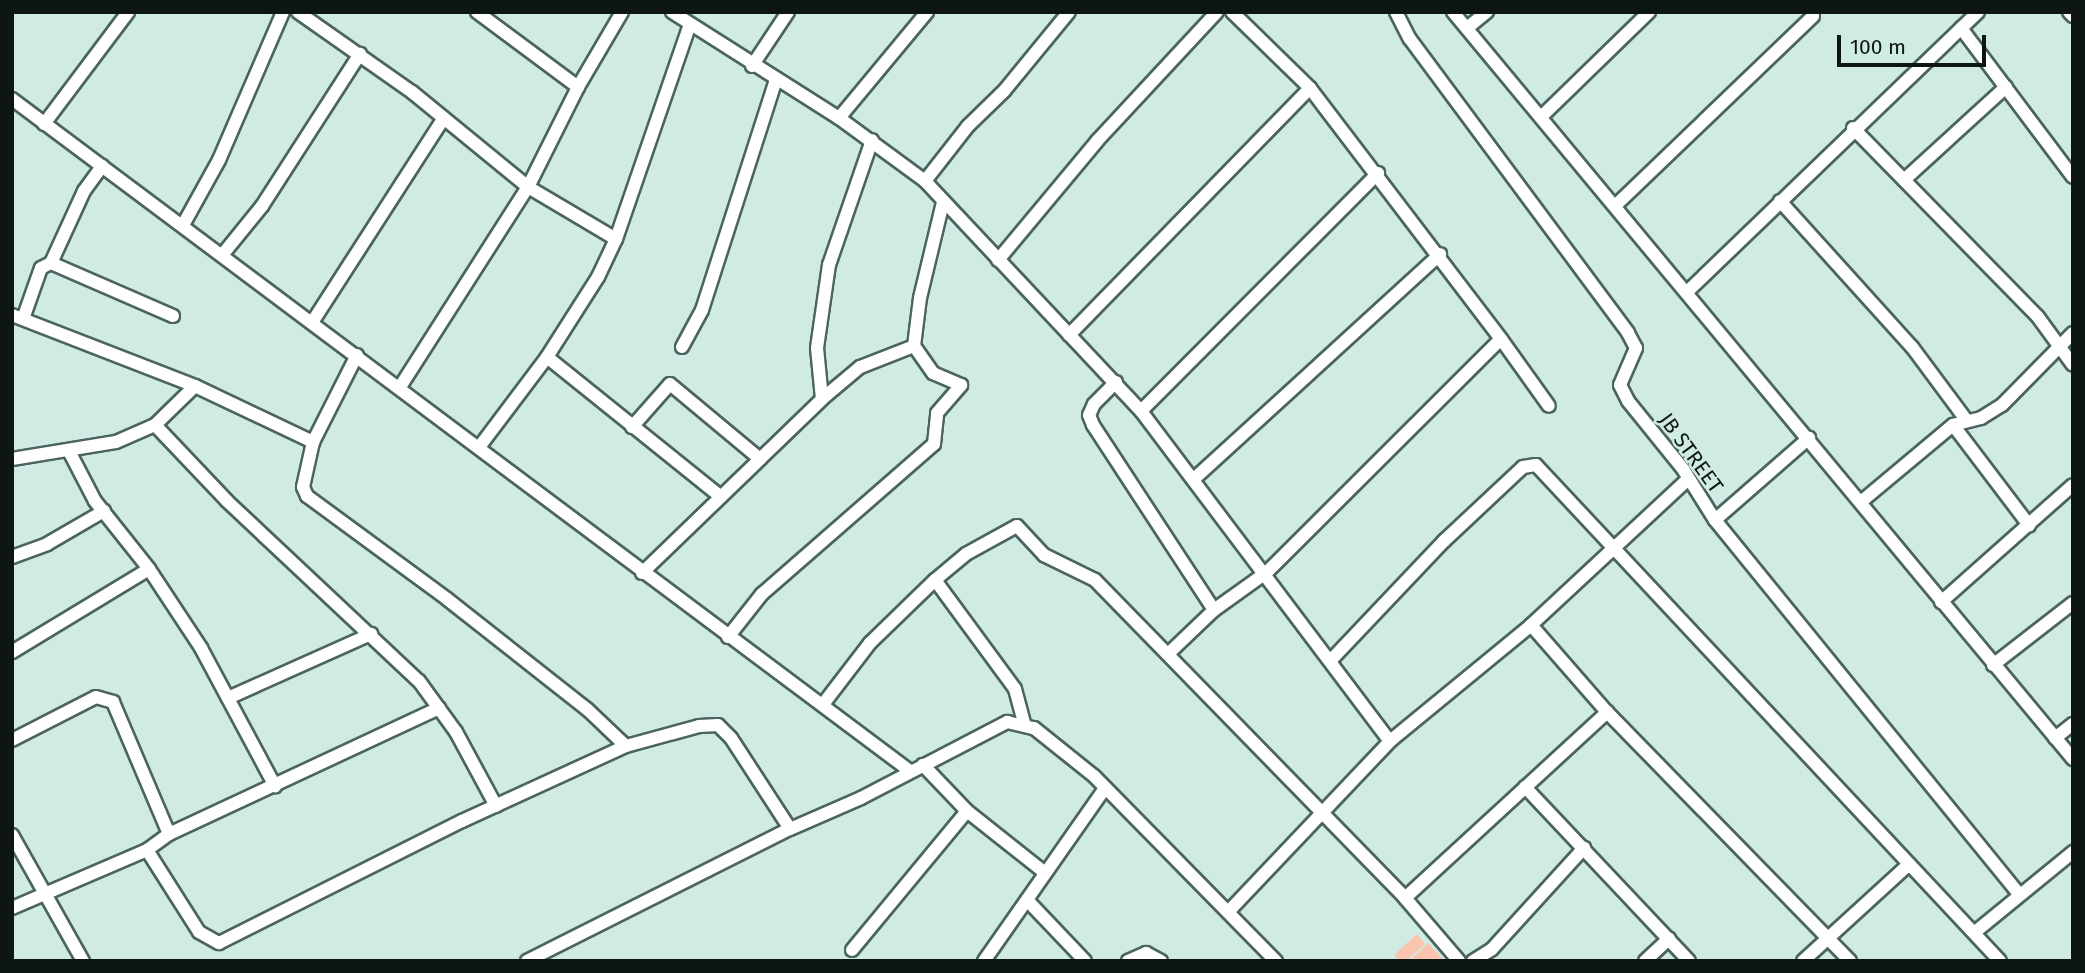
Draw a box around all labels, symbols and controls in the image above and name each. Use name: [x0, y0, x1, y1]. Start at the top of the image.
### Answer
scale bar: [1840, 21, 1989, 65]
text: 100 m: [1850, 34, 1906, 60]
street label: JB STREET: [1654, 408, 1728, 498]

